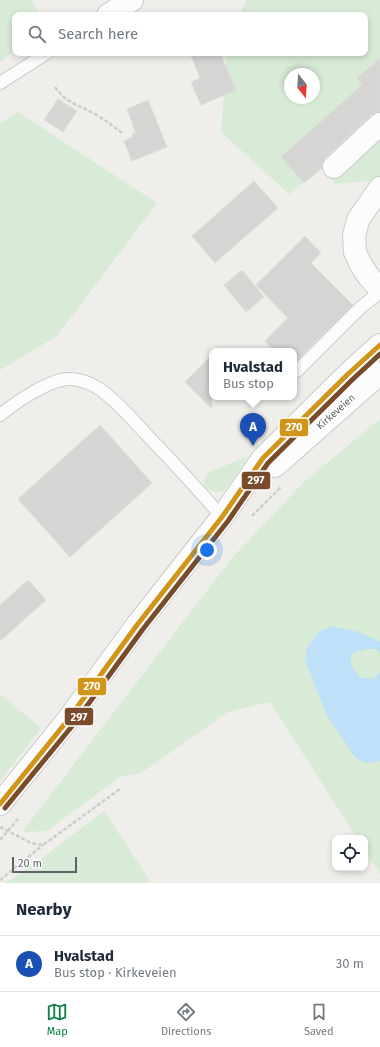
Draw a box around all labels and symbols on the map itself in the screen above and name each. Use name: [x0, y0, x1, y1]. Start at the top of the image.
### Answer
north arrow: [284, 68, 320, 104]
street label: Kirkeveien: [314, 392, 358, 432]
pin: A: [240, 413, 266, 446]
line badge: 270: [279, 418, 309, 437]
text: 270: [285, 421, 303, 434]
line badge: 297: [241, 471, 271, 490]
text: 297: [248, 474, 264, 487]
your location: [197, 540, 217, 560]
line badge: 270: [77, 677, 107, 696]
text: 270: [83, 680, 101, 693]
line badge: 297: [64, 707, 94, 726]
text: 297: [71, 711, 87, 724]
scale bar: [12, 855, 77, 874]

